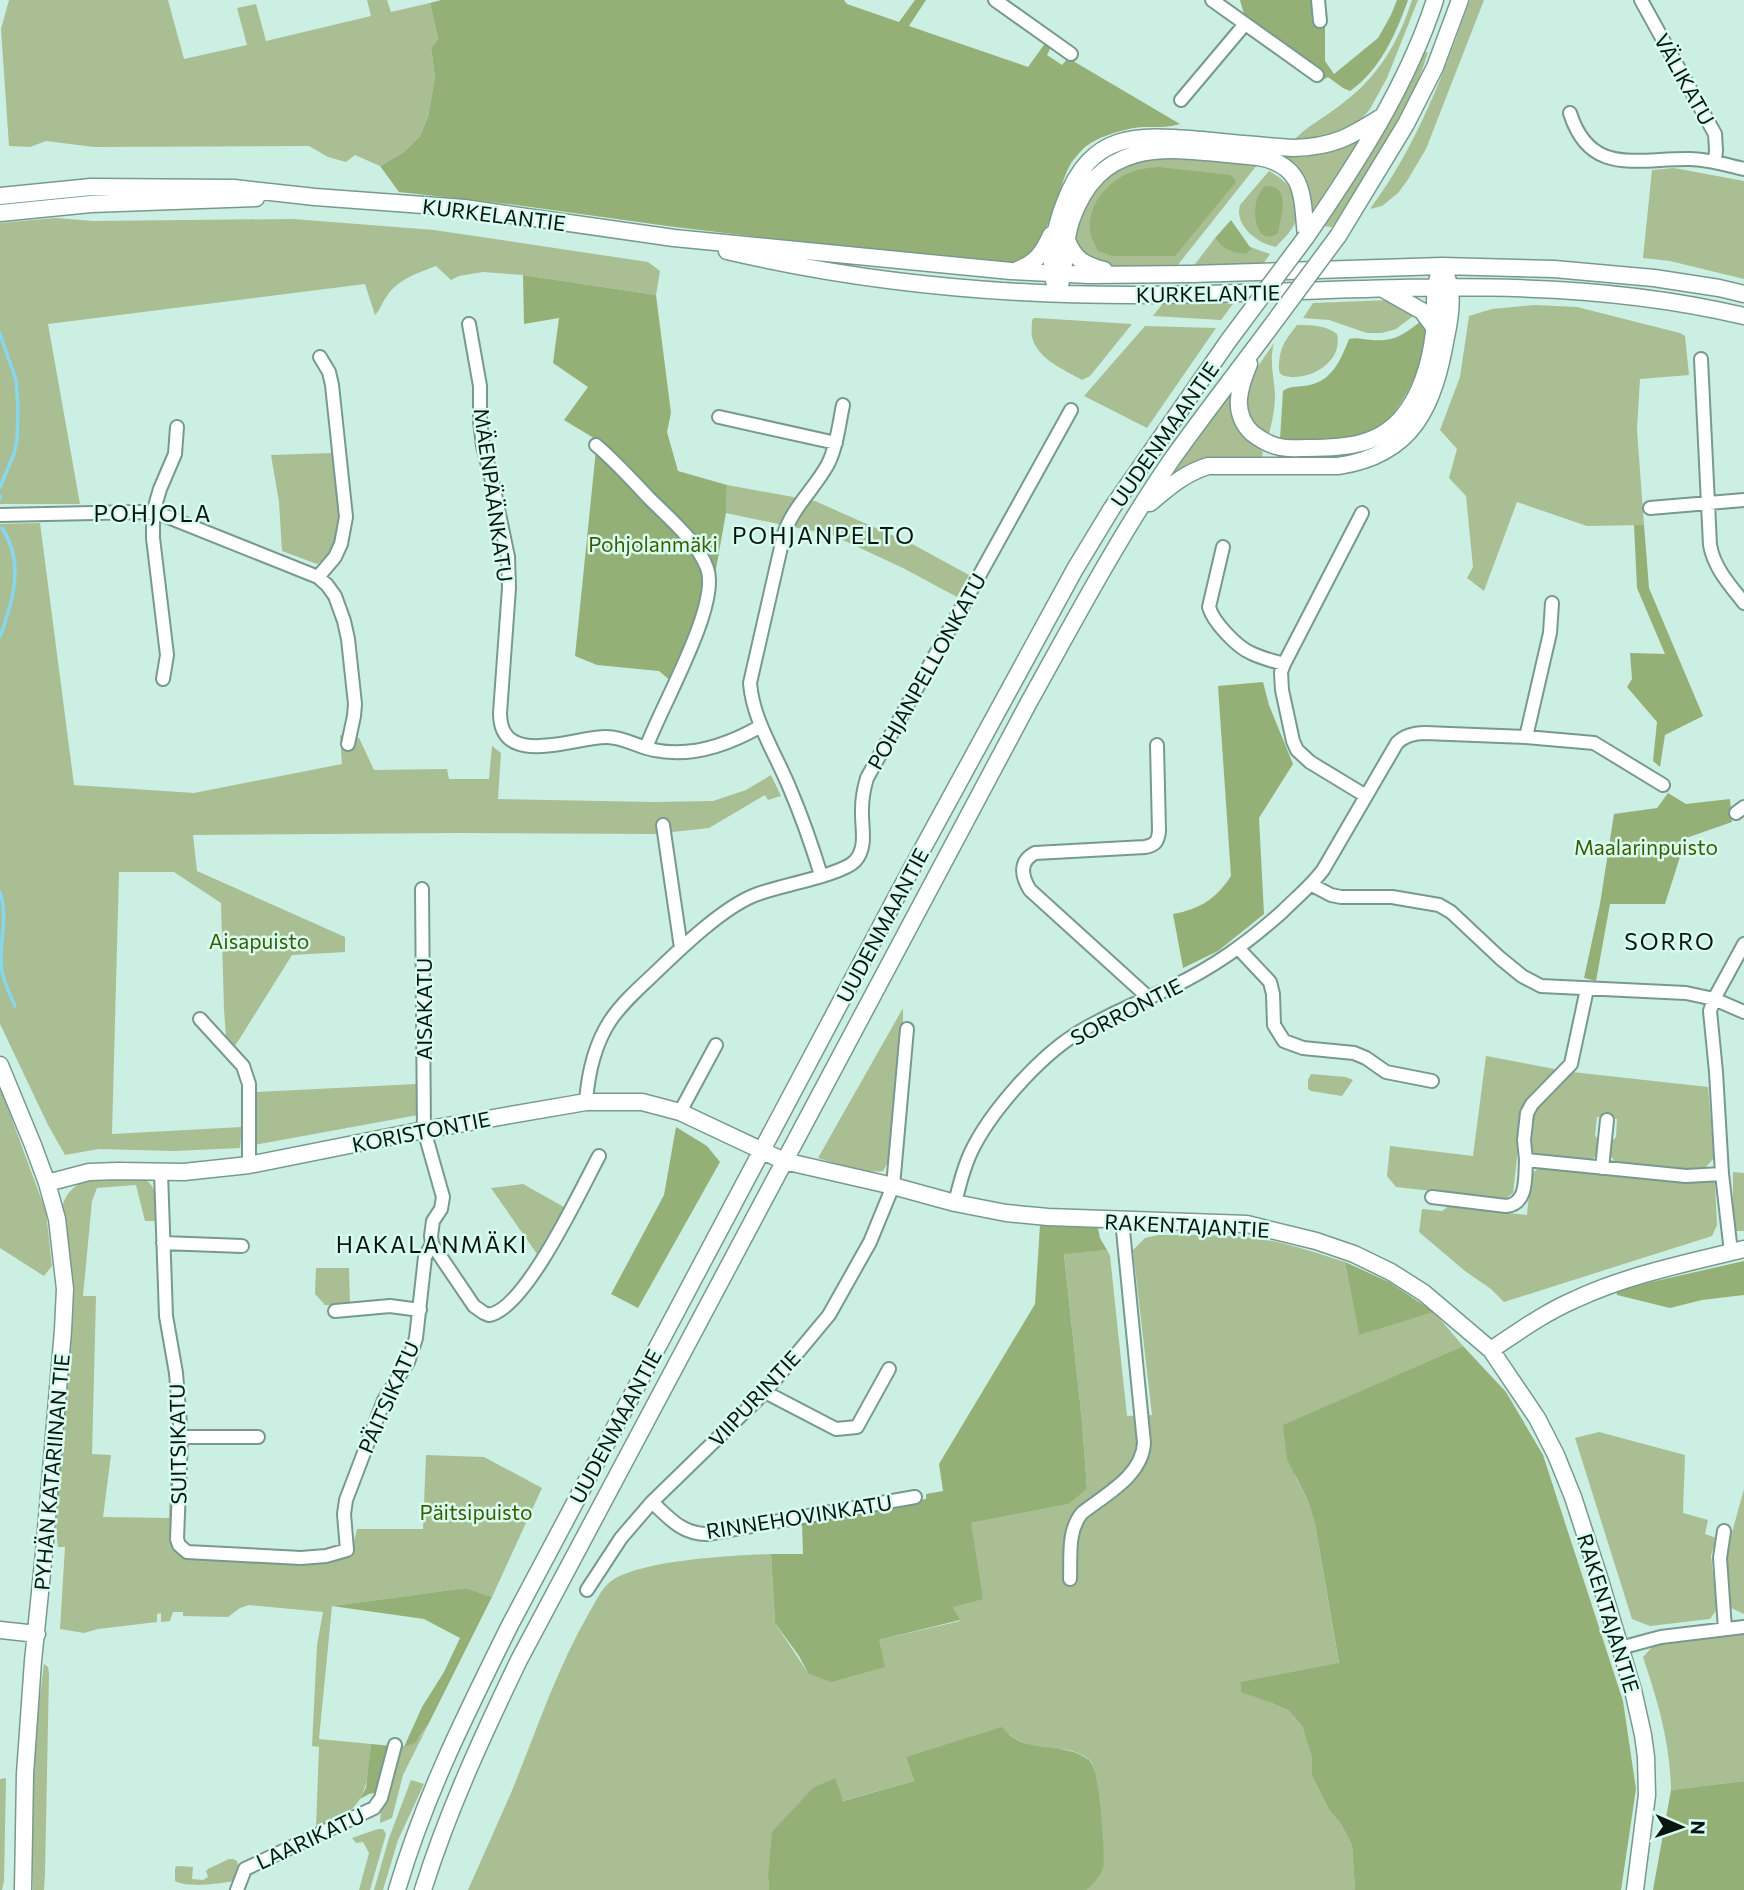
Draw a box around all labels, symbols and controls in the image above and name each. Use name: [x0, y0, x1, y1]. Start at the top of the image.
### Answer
street label: VÄLIKATU: [1650, 29, 1720, 129]
street label: KURKELANTIE: [421, 193, 567, 235]
street label: KURKELANTIE: [1136, 279, 1280, 307]
street label: UUDENMAANTIE: [1105, 357, 1223, 511]
street label: MÄENPÄÄNKATU: [469, 406, 519, 584]
district label: POHJOLA: [94, 499, 212, 527]
district label: POHJANPELTO: [732, 521, 916, 549]
park label: Pohjolanmäki: [588, 531, 718, 556]
street label: POHJANPELLONKATU: [862, 569, 990, 773]
park label: Maalarinpuisto: [1574, 834, 1718, 859]
street label: UUDENMAANTIE: [831, 844, 933, 1006]
district label: SORRO: [1624, 927, 1716, 955]
park label: Aisapuisto: [209, 928, 309, 953]
street label: AISAKATU: [411, 958, 436, 1060]
street label: SORRONTIE: [1066, 972, 1186, 1050]
street label: KORISTONTIE: [350, 1105, 492, 1157]
street label: RAKENTAJANTIE: [1104, 1208, 1270, 1242]
district label: HAKALANMÄKI: [336, 1230, 528, 1258]
street label: PÄITSIKATU: [352, 1337, 424, 1457]
street label: UUDENMAANTIE: [564, 1345, 666, 1507]
street label: VIIPURINTIE: [703, 1345, 805, 1451]
street label: PYHÄN KATARIINAN TIE: [28, 1353, 74, 1591]
street label: SUITSIKATU: [163, 1383, 191, 1505]
street label: RINNEHOVINKATU: [704, 1489, 894, 1543]
park label: Päitsipuisto: [419, 1499, 533, 1524]
street label: RAKENTAJANTIE: [1573, 1530, 1645, 1696]
north arrow: [1646, 1792, 1716, 1862]
street label: LAARIKATU: [252, 1802, 368, 1874]
text: N: [1687, 1820, 1710, 1835]

